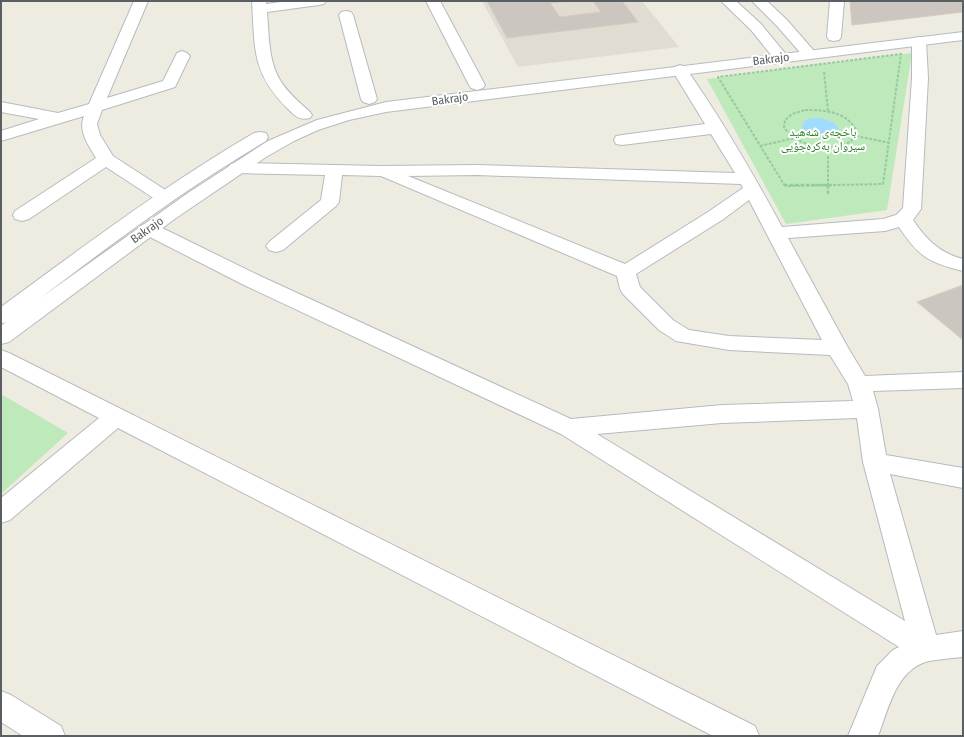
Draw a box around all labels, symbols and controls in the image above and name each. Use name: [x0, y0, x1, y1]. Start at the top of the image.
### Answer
street label: Bakrajo: [752, 50, 790, 68]
street label: Bakrajo: [431, 89, 469, 109]
park label: باخچەی شەهید سیروان بەکرەجۆیی: [781, 125, 865, 153]
street label: Bakrajo: [128, 214, 166, 246]

